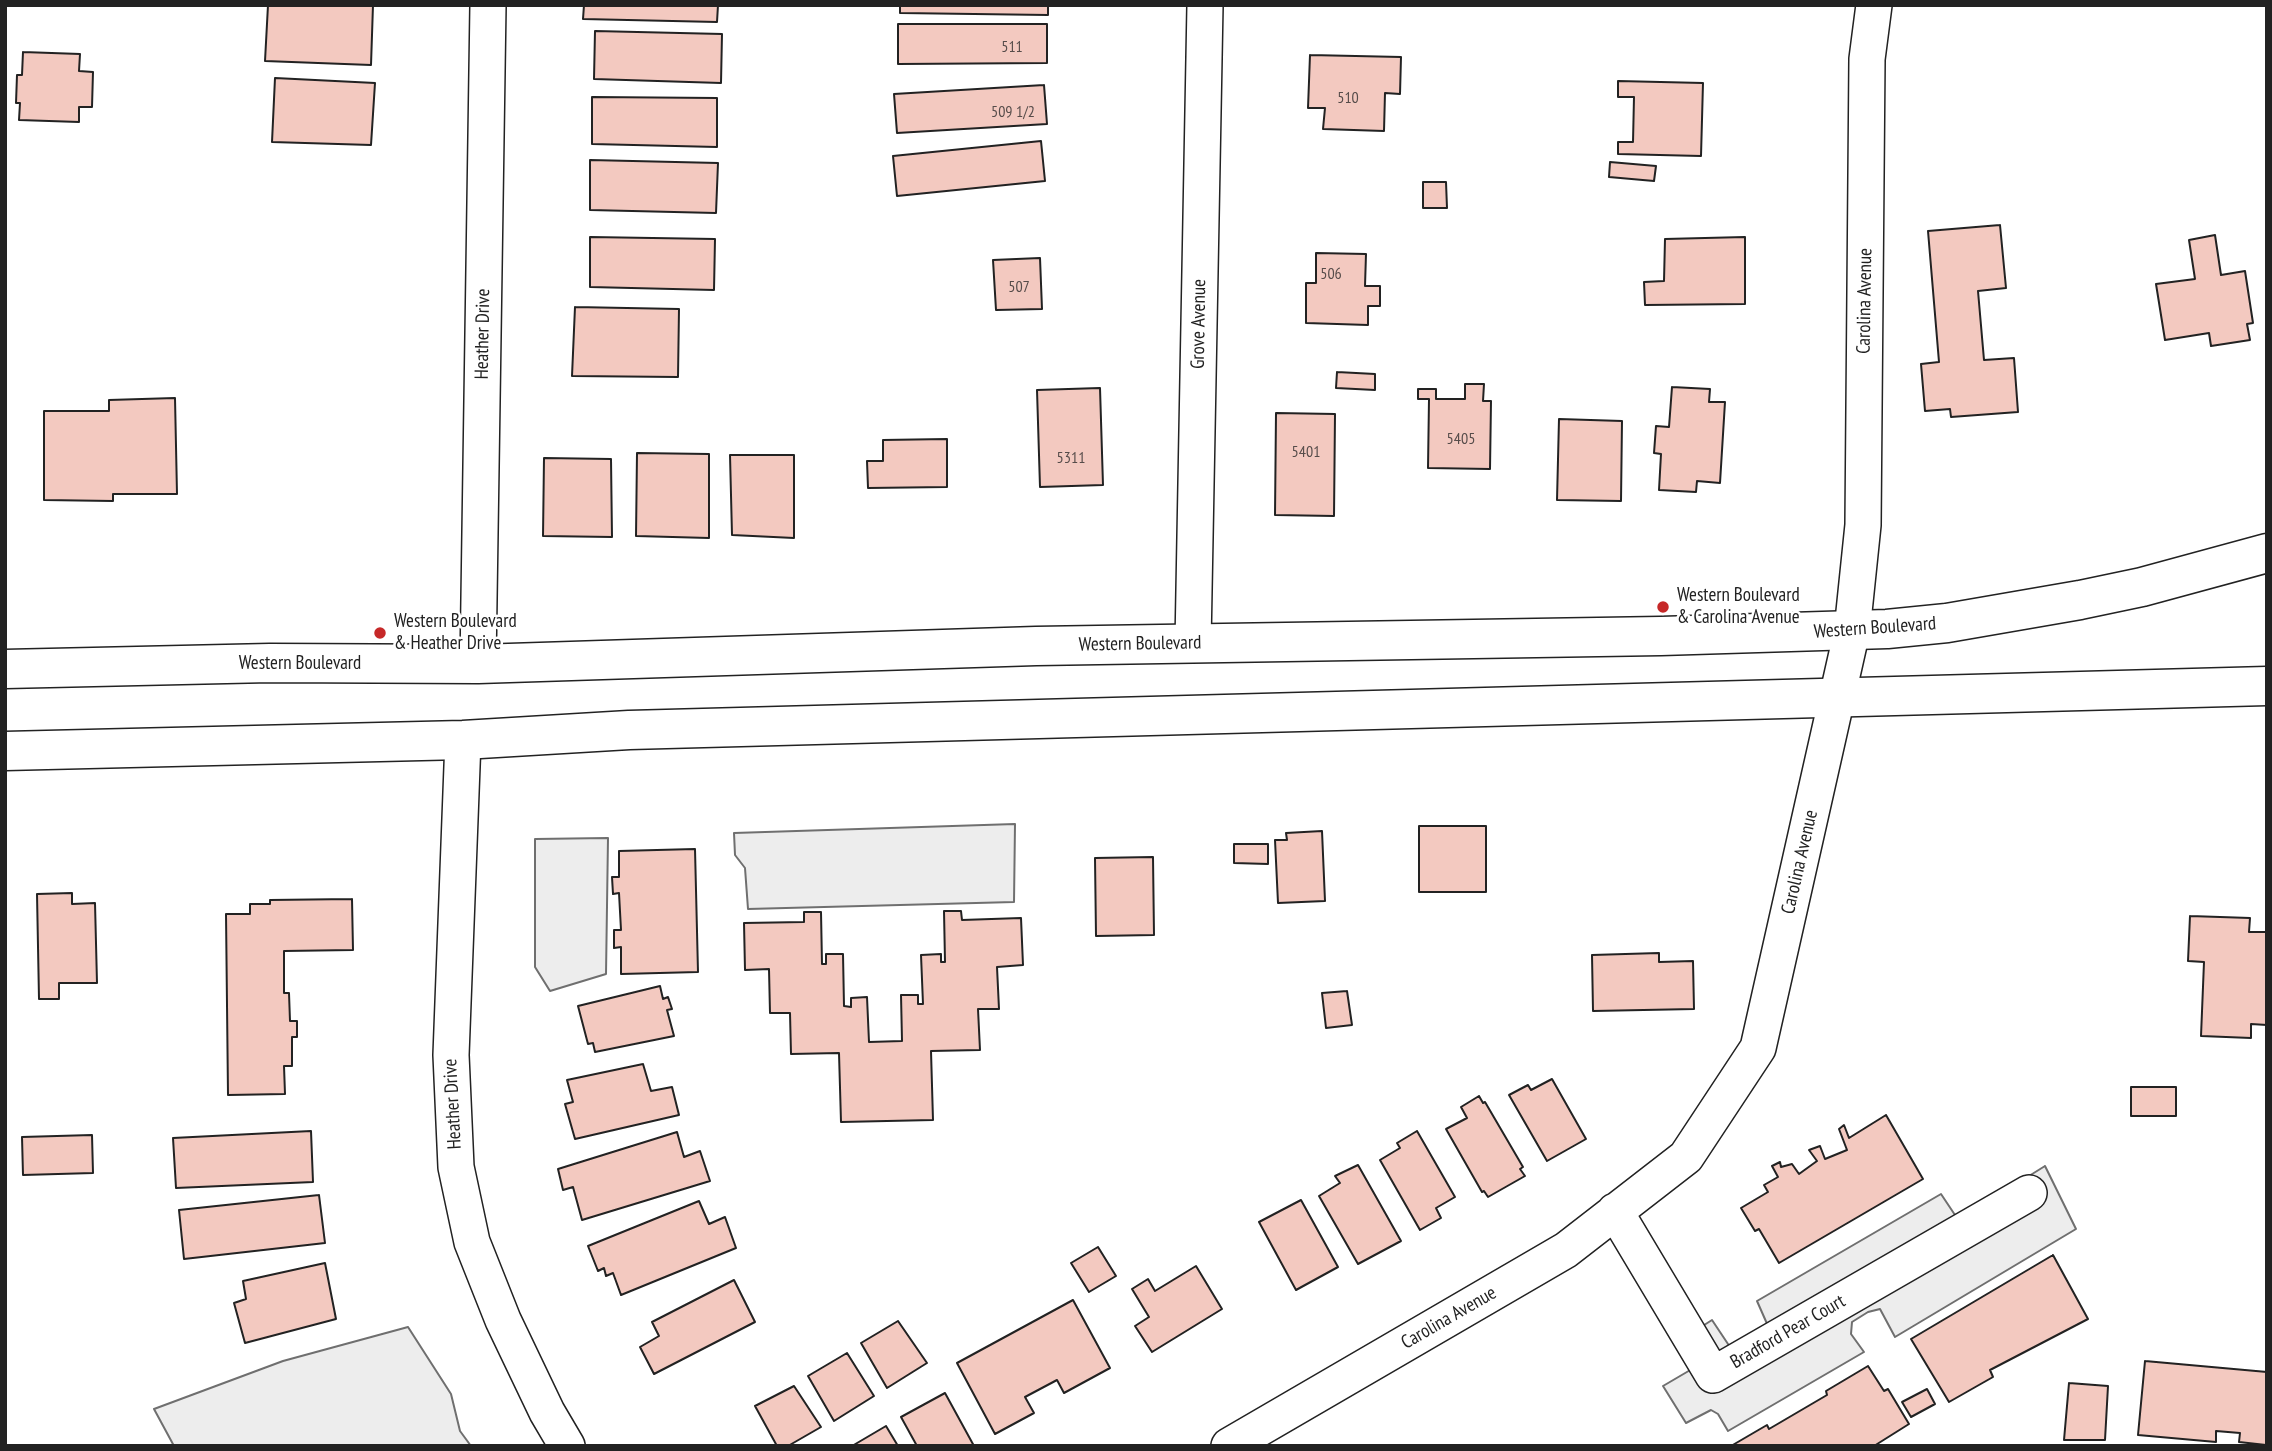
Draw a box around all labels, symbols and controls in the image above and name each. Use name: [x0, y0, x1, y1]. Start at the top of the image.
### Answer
house number: 511: [1001, 37, 1023, 57]
house number: 510: [1337, 88, 1359, 108]
house number: 509 1/2: [991, 102, 1035, 122]
street label: Carolina Avenue: [1853, 248, 1877, 354]
house number: 506: [1320, 264, 1342, 284]
house number: 507: [1008, 277, 1030, 297]
street label: Grove Avenue: [1187, 279, 1211, 369]
street label: Heather Drive: [471, 288, 495, 380]
house number: 5405: [1447, 429, 1475, 449]
house number: 5401: [1292, 442, 1320, 462]
house number: 5311: [1057, 448, 1085, 468]
place label: Western Boulevard & Carolina Avenue: [1677, 585, 1800, 629]
marker: Western Boulevard & Carolina Avenue: [1655, 599, 1671, 615]
place label: Western Boulevard & Heather Drive: [394, 611, 517, 655]
street label: Western Boulevard: [1813, 612, 1937, 644]
marker: Western Boulevard & Heather Drive: [372, 625, 388, 641]
street label: Western Boulevard: [1079, 632, 1201, 656]
street label: Western Boulevard: [239, 653, 361, 675]
street label: Carolina Avenue: [1777, 808, 1823, 916]
street label: Heather Drive: [439, 1058, 467, 1150]
street label: Carolina Avenue: [1397, 1282, 1501, 1354]
street label: Bradford Pear Court: [1727, 1290, 1849, 1374]

